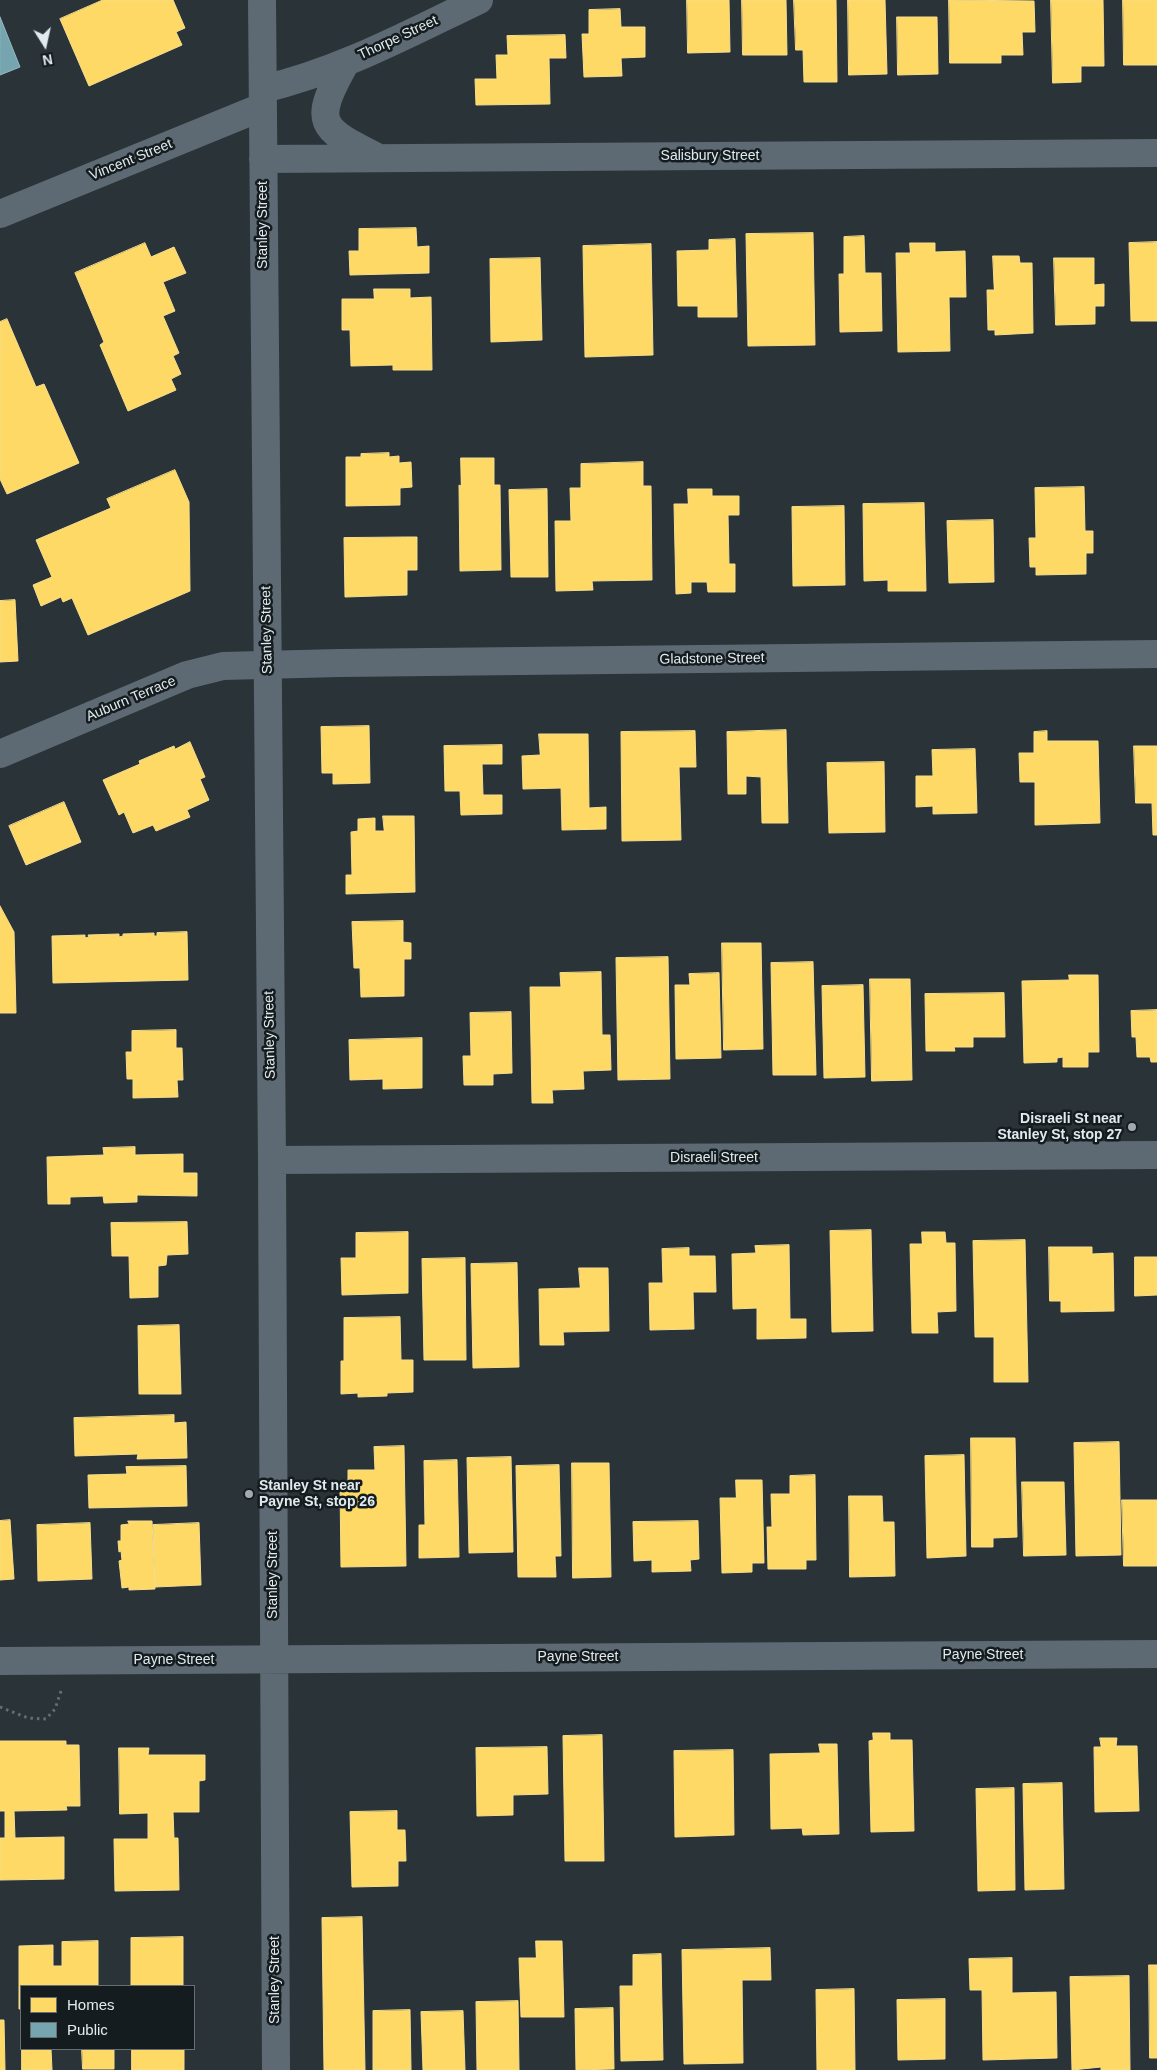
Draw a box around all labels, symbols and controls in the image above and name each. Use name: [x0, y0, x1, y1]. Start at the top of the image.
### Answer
street label: Thorpe Street: [356, 12, 440, 64]
north arrow: [20, 20, 70, 70]
text: N: [41, 51, 54, 69]
street label: Vincent Street: [87, 136, 175, 184]
street label: Salisbury Street: [661, 148, 759, 164]
street label: Stanley Street: [255, 181, 271, 269]
street label: Stanley Street: [258, 586, 276, 674]
street label: Gladstone Street: [659, 650, 765, 668]
street label: Auburn Terrace: [84, 673, 178, 725]
street label: Stanley Street: [261, 991, 279, 1079]
place label: Disraeli St near Stanley St, stop 27: [998, 1111, 1122, 1144]
marker: Disraeli St near Stanley St, stop 27: [1126, 1121, 1138, 1133]
street label: Disraeli Street: [670, 1150, 758, 1166]
place label: Stanley St near Payne St, stop 26: [259, 1478, 375, 1510]
marker: Stanley St near Payne St, stop 26: [243, 1488, 255, 1500]
street label: Stanley Street: [265, 1531, 281, 1619]
street label: Payne Street: [943, 1647, 1023, 1663]
street label: Payne Street: [538, 1649, 618, 1665]
street label: Payne Street: [134, 1652, 214, 1668]
street label: Stanley Street: [267, 1936, 283, 2024]
legend: [20, 1985, 195, 2050]
text: Homes: [67, 1996, 115, 2013]
text: Public: [67, 2021, 108, 2038]

